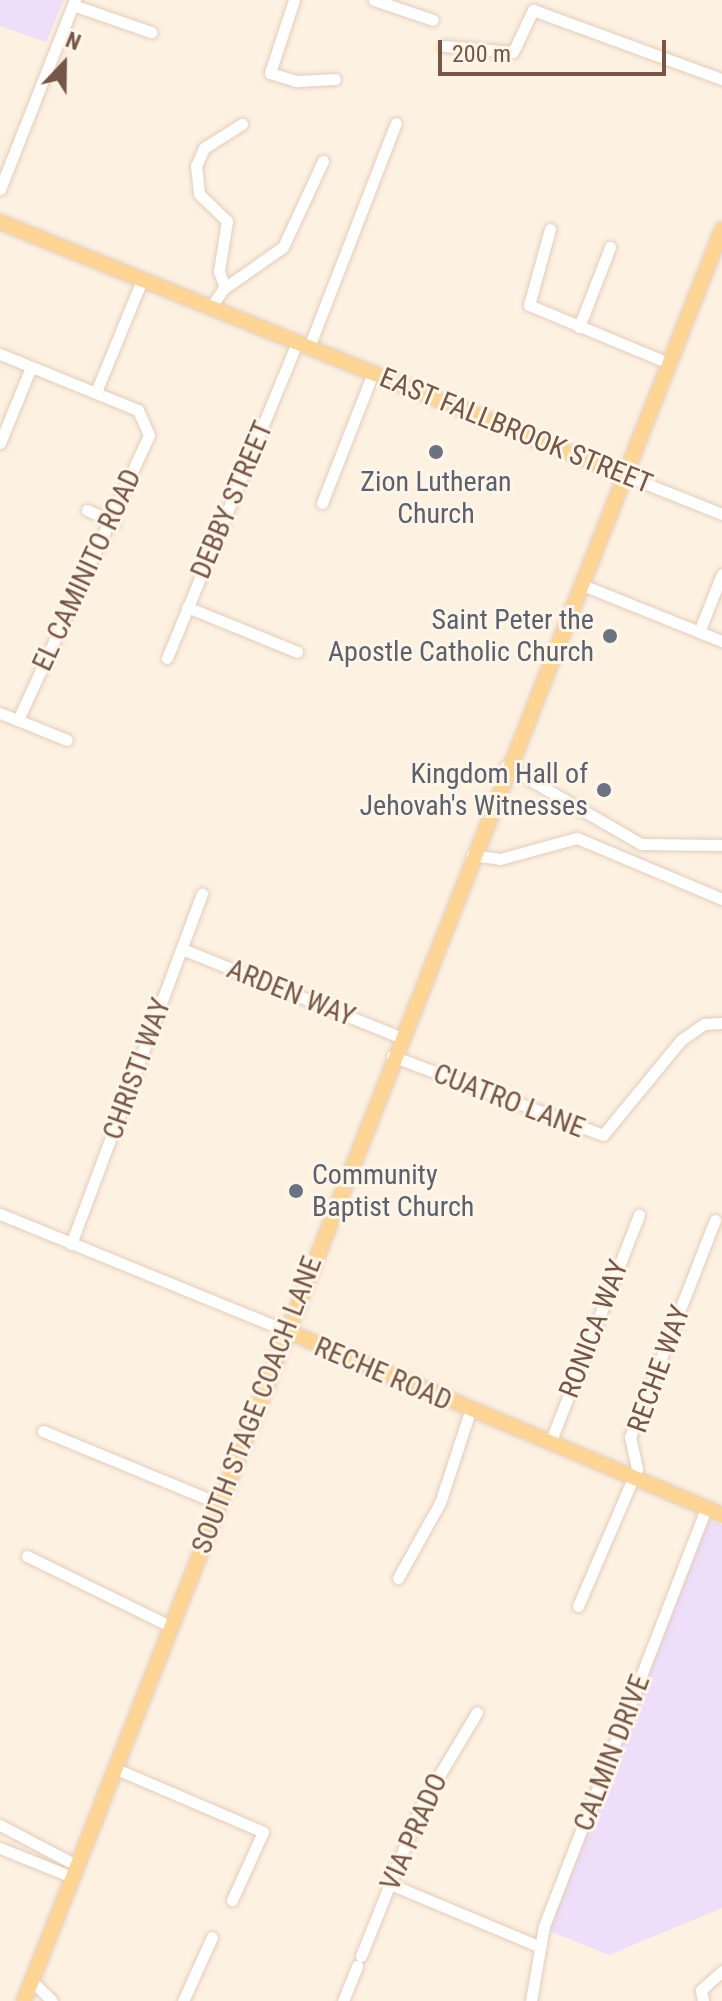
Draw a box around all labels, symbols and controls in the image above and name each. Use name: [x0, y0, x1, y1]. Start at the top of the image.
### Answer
north arrow: [24, 24, 104, 104]
scale bar: [442, 24, 670, 74]
text: N: [62, 27, 84, 55]
text: 200 m: [452, 40, 511, 68]
street label: EAST FALLBROOK STREET: [375, 361, 657, 501]
street label: DEBBY STREET: [184, 416, 280, 584]
marker: Zion Lutheran Church: [427, 443, 445, 461]
street label: EL CAMINITO ROAD: [26, 464, 148, 676]
place label: Zion Lutheran Church: [360, 465, 512, 531]
place label: Saint Peter the Apostle Catholic Church: [328, 603, 594, 669]
marker: Saint Peter the Apostle Catholic Church: [601, 627, 619, 645]
place label: Kingdom Hall of Jehovah's Witnesses: [360, 757, 588, 823]
marker: Kingdom Hall of Jehovah's Witnesses: [595, 781, 613, 799]
street label: ARDEN WAY: [222, 952, 360, 1034]
street label: CHRISTI WAY: [96, 994, 178, 1144]
street label: CUATRO LANE: [429, 1057, 589, 1145]
place label: Community Baptist Church: [312, 1158, 474, 1224]
marker: Community Baptist Church: [287, 1182, 305, 1200]
street label: SOUTH STAGE COACH LANE: [185, 1252, 329, 1558]
street label: RONICA WAY: [552, 1255, 636, 1403]
street label: RECHE WAY: [621, 1301, 697, 1437]
street label: RECHE ROAD: [309, 1330, 457, 1418]
street label: CALMIN DRIVE: [567, 1670, 657, 1836]
street label: VIA PRADO: [373, 1768, 455, 1896]

